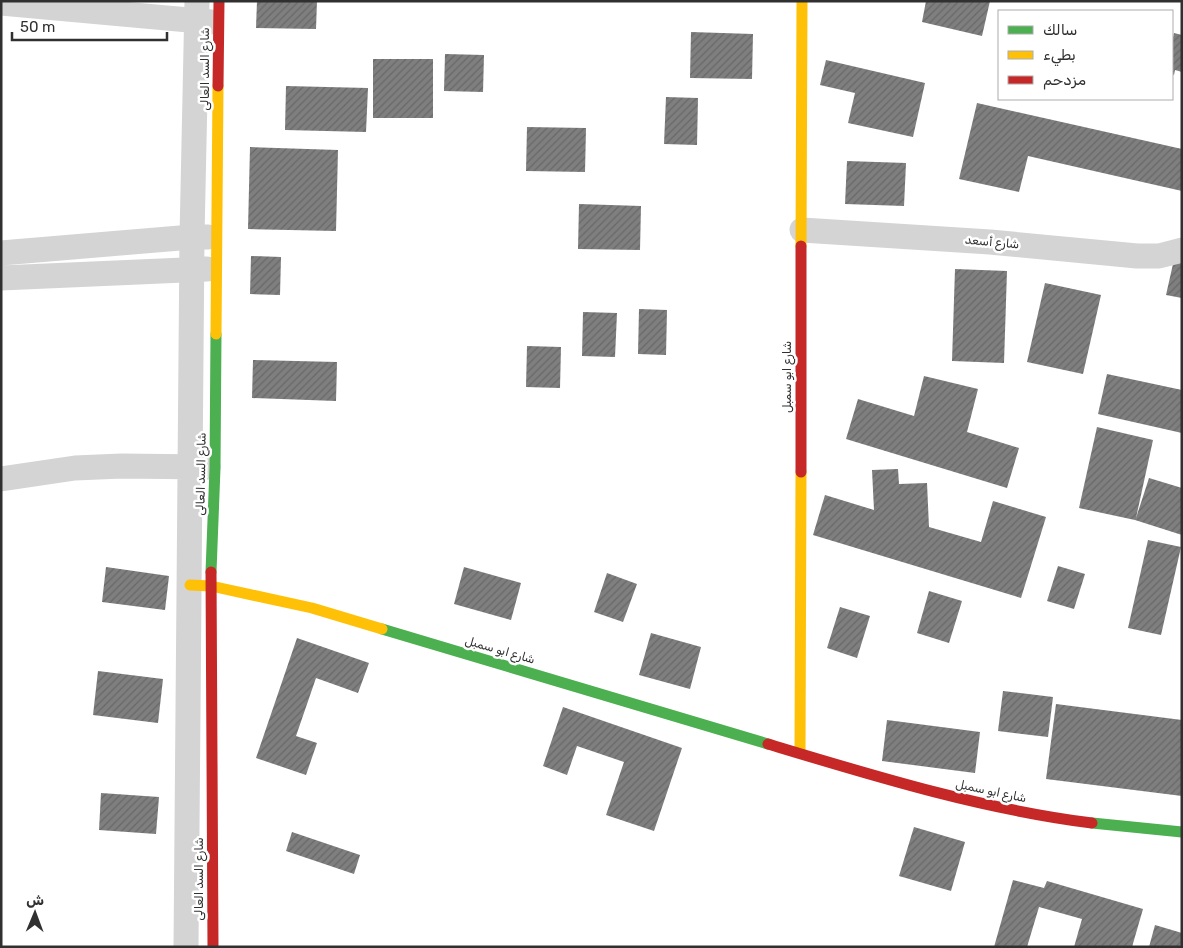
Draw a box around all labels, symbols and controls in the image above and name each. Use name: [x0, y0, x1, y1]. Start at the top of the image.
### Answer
scale bar: [12, 10, 168, 42]
legend: [998, 10, 1173, 100]
text: 50 m: [20, 18, 55, 36]
text: سالك: [1043, 21, 1078, 39]
street label: شارع السد العالى: [198, 27, 214, 111]
text: بطيء: [1043, 46, 1076, 67]
text: مزدحم: [1043, 71, 1086, 90]
street label: شارع أسعد: [964, 233, 1020, 253]
street label: شارع ابو سمبل: [780, 341, 796, 413]
street label: شارع السد العالى: [193, 432, 211, 516]
street label: شارع ابو سمبل: [463, 633, 537, 669]
street label: شارع ابو سمبل: [954, 777, 1028, 807]
street label: شارع السد العالى: [192, 837, 208, 921]
north arrow: [10, 888, 60, 938]
text: ش: [26, 892, 44, 909]

